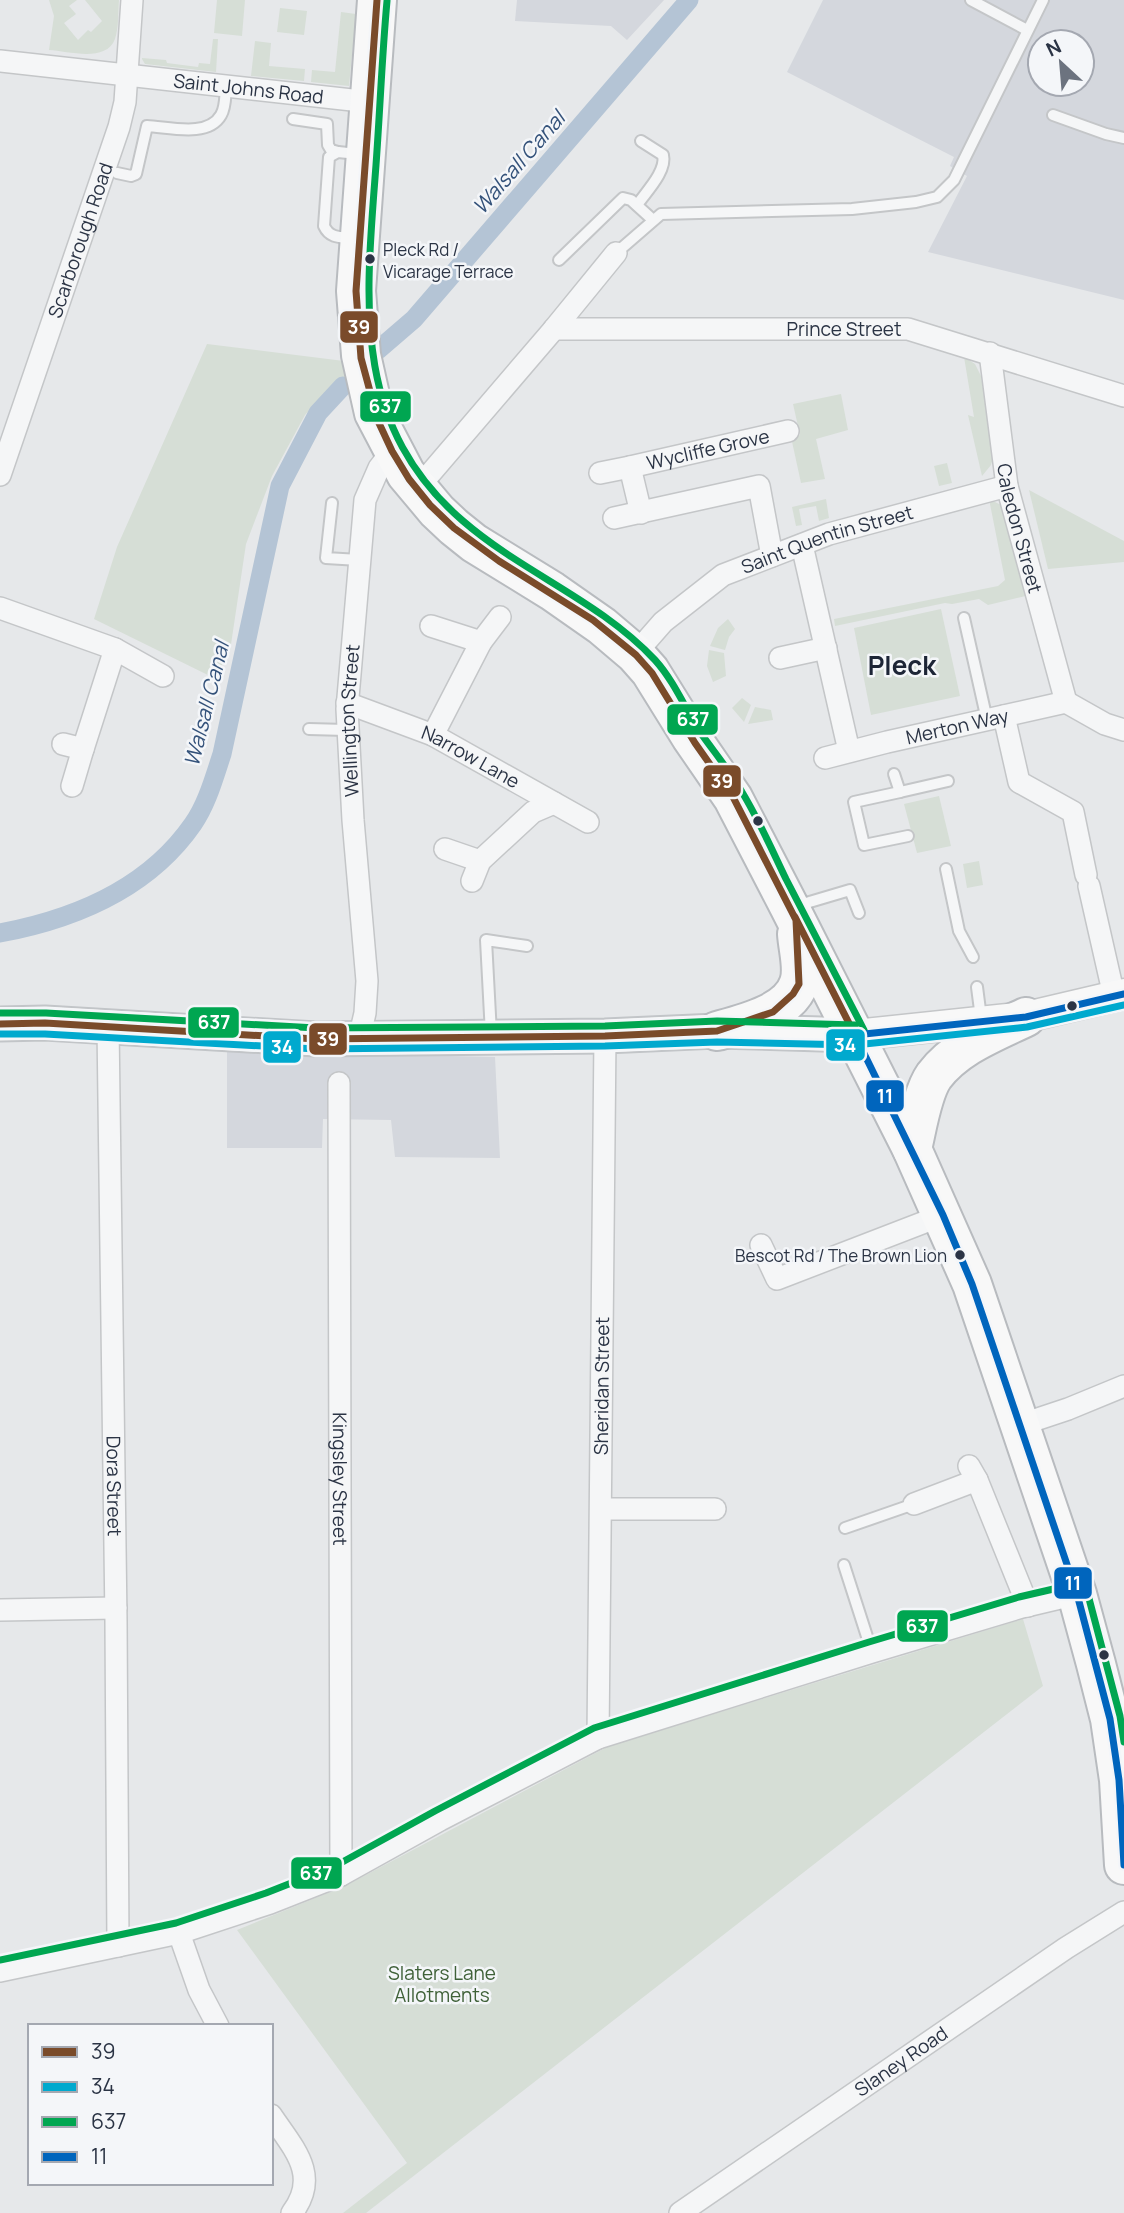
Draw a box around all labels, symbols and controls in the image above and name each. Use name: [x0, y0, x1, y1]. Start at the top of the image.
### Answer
north arrow: [1026, 28, 1096, 98]
text: N: [1042, 33, 1065, 62]
street label: Saint Johns Road: [172, 67, 325, 110]
water label: Walsall Canal: [466, 103, 573, 220]
street label: Scarborough Road: [42, 159, 119, 322]
place label: Pleck Rd / Vicarage Terrace: [383, 238, 514, 283]
marker: Pleck Rd / Vicarage Terrace: [363, 252, 377, 266]
line badge: 39: [339, 310, 379, 344]
text: 39: [348, 314, 370, 340]
street label: Prince Street: [786, 316, 902, 342]
line badge: 637: [359, 390, 412, 423]
text: 637: [369, 393, 402, 419]
street label: Wycliffe Grove: [644, 423, 772, 476]
street label: Caledon Street: [991, 462, 1049, 596]
street label: Saint Quentin Street: [737, 499, 916, 580]
water label: Walsall Canal: [177, 635, 236, 769]
street label: Wellington Street: [334, 643, 366, 798]
district label: Pleck: [868, 647, 937, 683]
street label: Merton Way: [903, 702, 1011, 750]
line badge: 637: [666, 703, 719, 736]
text: 637: [677, 706, 710, 732]
street label: Narrow Lane: [418, 719, 525, 794]
line badge: 39: [702, 764, 742, 798]
text: 39: [711, 768, 733, 794]
unlabelled marker: [751, 814, 765, 828]
unlabelled marker: [1065, 999, 1079, 1013]
line badge: 637: [187, 1006, 240, 1039]
text: 637: [198, 1009, 231, 1035]
line badge: 39: [308, 1022, 348, 1056]
text: 39: [317, 1026, 339, 1052]
line badge: 34: [825, 1028, 866, 1062]
line badge: 34: [262, 1030, 302, 1064]
text: 34: [834, 1032, 856, 1058]
text: 34: [271, 1034, 293, 1060]
line badge: 11: [865, 1079, 905, 1113]
text: 11: [877, 1083, 893, 1109]
place label: Bescot Rd / The Brown Lion: [735, 1244, 947, 1267]
marker: Bescot Rd / The Brown Lion: [953, 1248, 967, 1262]
street label: Sheridan Street: [588, 1317, 615, 1455]
street label: Kingsley Street: [327, 1412, 353, 1546]
street label: Dora Street: [101, 1435, 128, 1536]
line badge: 11: [1053, 1566, 1093, 1600]
text: 11: [1065, 1570, 1081, 1596]
line badge: 637: [896, 1609, 949, 1643]
text: 637: [906, 1613, 939, 1639]
unlabelled marker: [1097, 1648, 1111, 1662]
line badge: 637: [290, 1856, 343, 1890]
text: 637: [300, 1860, 333, 1886]
park label: Slaters Lane Allotments: [388, 1960, 496, 2008]
street label: Slaney Road: [849, 2020, 953, 2103]
legend: [28, 2024, 273, 2185]
text: 39: [91, 2037, 116, 2065]
text: 34: [91, 2072, 115, 2100]
text: 637: [91, 2107, 126, 2135]
text: 11: [91, 2142, 107, 2170]

